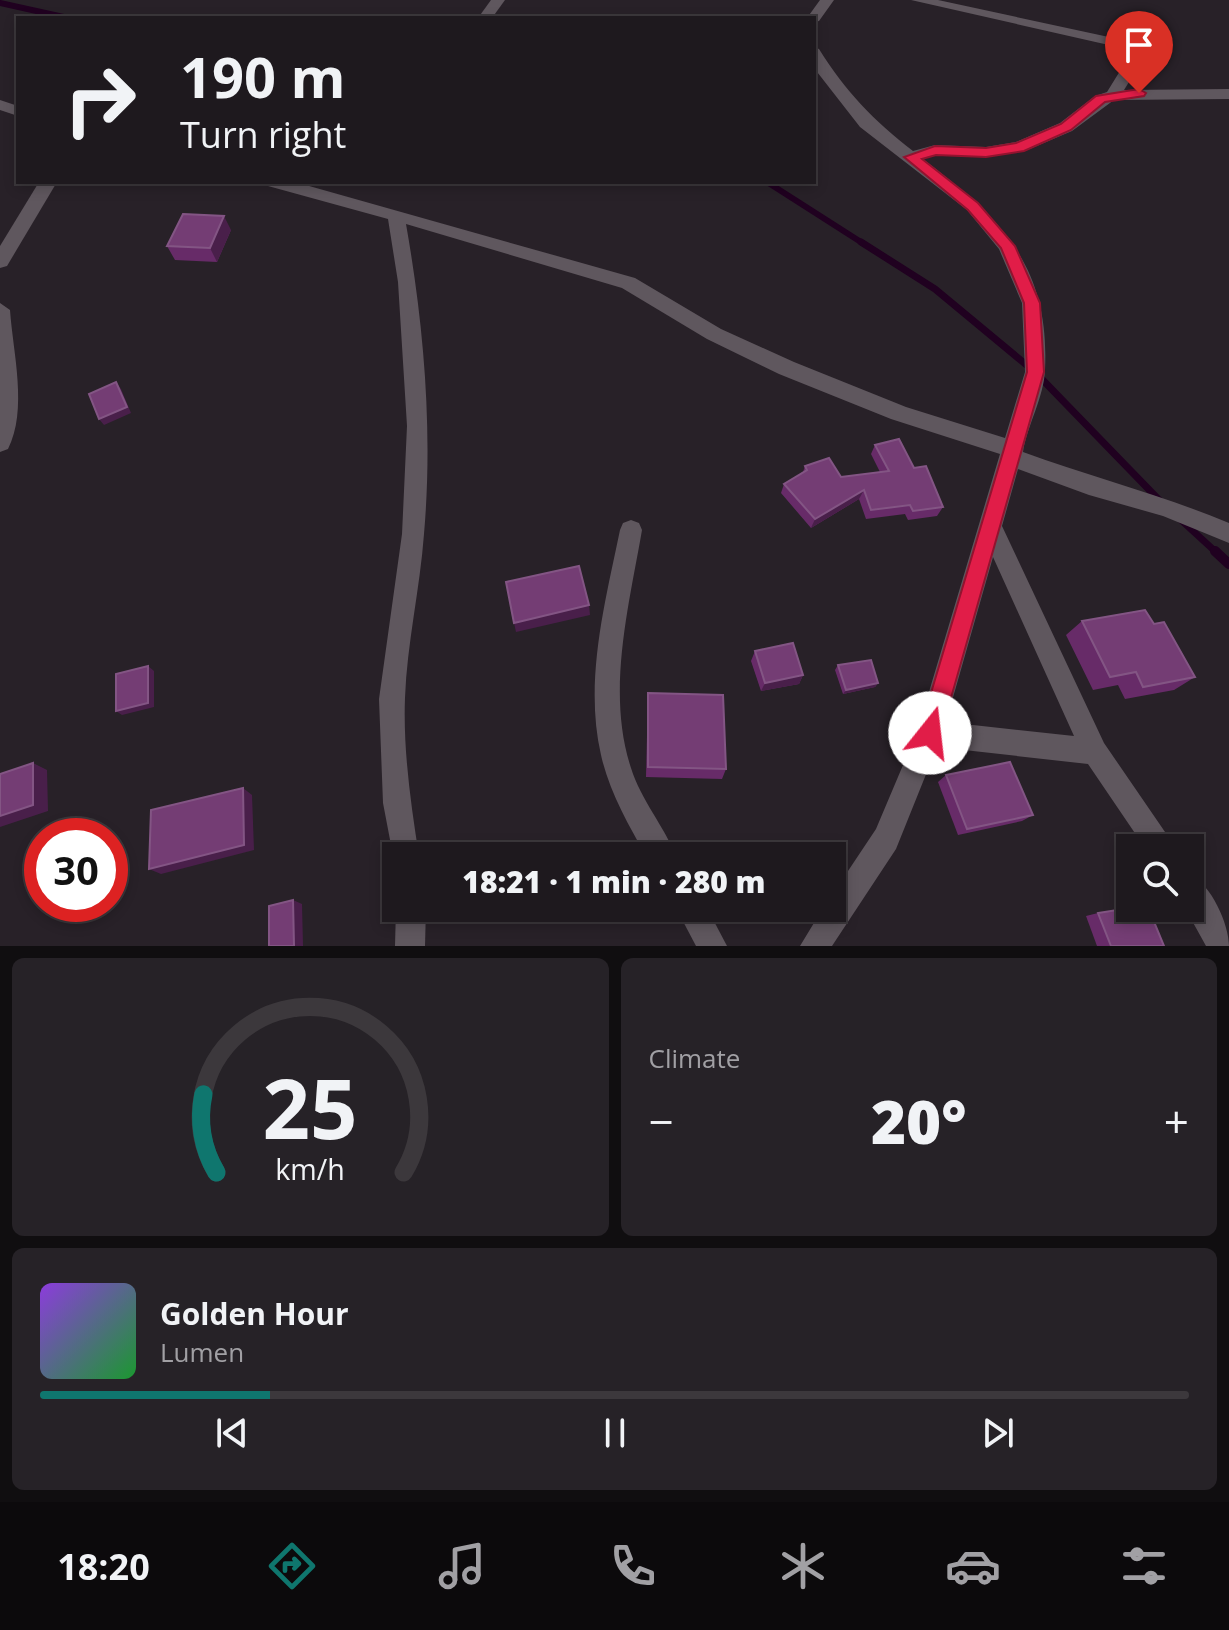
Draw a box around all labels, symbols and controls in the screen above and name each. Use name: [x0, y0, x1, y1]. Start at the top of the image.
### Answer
pin: [1105, 11, 1173, 93]
icon: arrive: [1117, 23, 1161, 67]
text: 190 m: [180, 38, 346, 114]
icon: right: [48, 48, 152, 152]
text: Turn right: [180, 110, 346, 159]
position arrow: [888, 691, 972, 775]
speed limit sign: 30: [24, 818, 128, 922]
map controls: [1116, 834, 1204, 922]
button: search: [1116, 834, 1204, 922]
text: 18:21 · 1 min · 280 m: [462, 861, 766, 902]
text: Climate: [649, 1040, 740, 1076]
text: 25: [263, 1050, 358, 1163]
text: 20°: [871, 1080, 967, 1162]
text: −: [649, 1091, 674, 1151]
text: +: [1164, 1091, 1189, 1151]
text: km/h: [276, 1149, 345, 1188]
text: Golden Hour: [160, 1293, 349, 1334]
text: Lumen: [160, 1334, 244, 1370]
icon: previous: [210, 1411, 254, 1455]
icon: pause: [593, 1411, 637, 1455]
icon: next: [976, 1411, 1020, 1455]
icon: directions: [264, 1538, 320, 1594]
icon: music: [434, 1538, 490, 1594]
icon: phone: [605, 1538, 661, 1594]
icon: climate: [775, 1538, 831, 1594]
icon: car: [945, 1538, 1001, 1594]
icon: filters: [1116, 1538, 1172, 1594]
text: 18:20: [57, 1542, 150, 1591]

